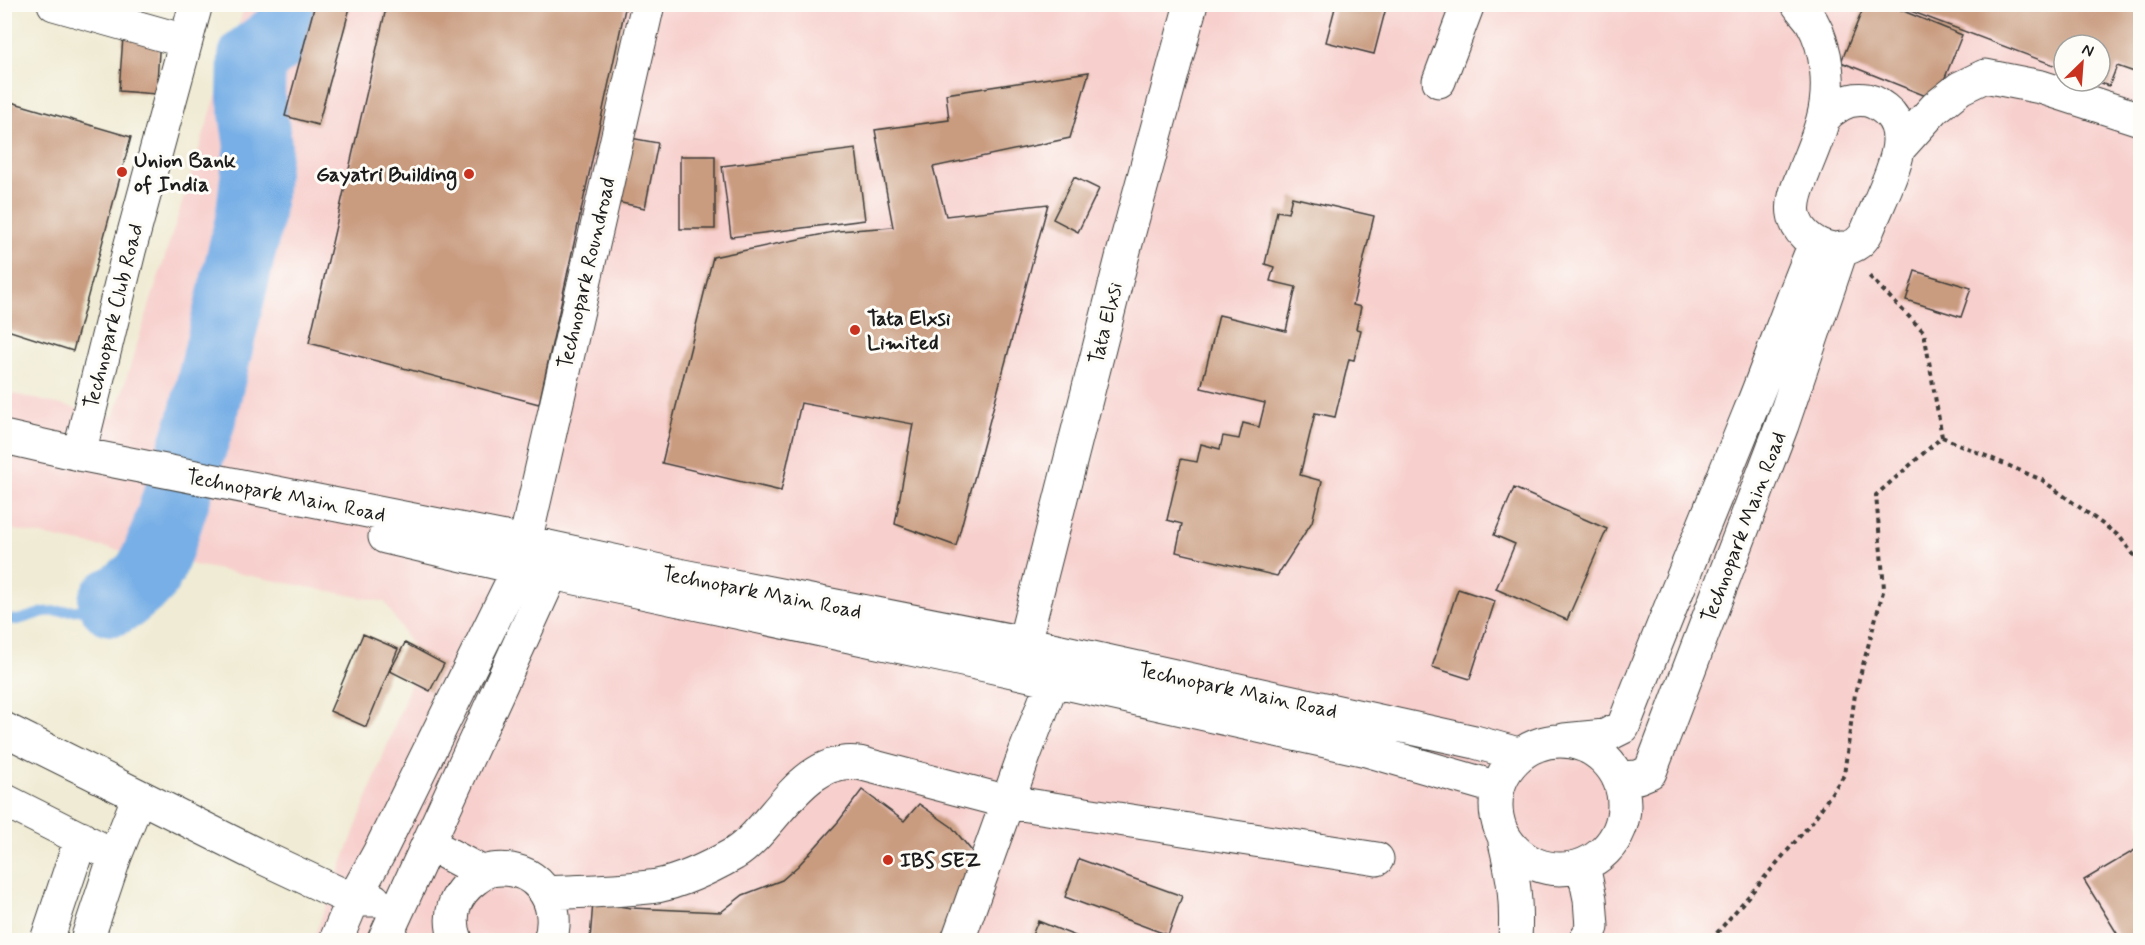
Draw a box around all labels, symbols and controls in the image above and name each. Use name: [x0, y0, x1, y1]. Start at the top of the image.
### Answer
north arrow: [2052, 33, 2112, 93]
text: N: [2078, 39, 2097, 63]
place label: Union Bank of India: [134, 147, 236, 199]
place label: Gayatri Building: [316, 161, 457, 191]
marker: Union Bank of India: [115, 165, 129, 179]
marker: Gayatri Building: [462, 167, 476, 181]
street label: Technopark Roundroad: [551, 175, 623, 372]
street label: Technopark Club Road: [77, 221, 151, 412]
street label: Tata Elxsi: [1082, 279, 1130, 367]
place label: Tata Elxsi Limited: [867, 305, 951, 357]
marker: Tata Elxsi Limited: [848, 323, 862, 337]
street label: Technopark Main Road: [1695, 428, 1793, 627]
street label: Technopark Main Road: [184, 463, 388, 529]
street label: Technopark Main Road: [660, 560, 864, 626]
street label: Technopark Main Road: [1136, 656, 1340, 726]
place label: IBS SEZ: [900, 847, 981, 875]
marker: IBS SEZ: [881, 853, 895, 867]

